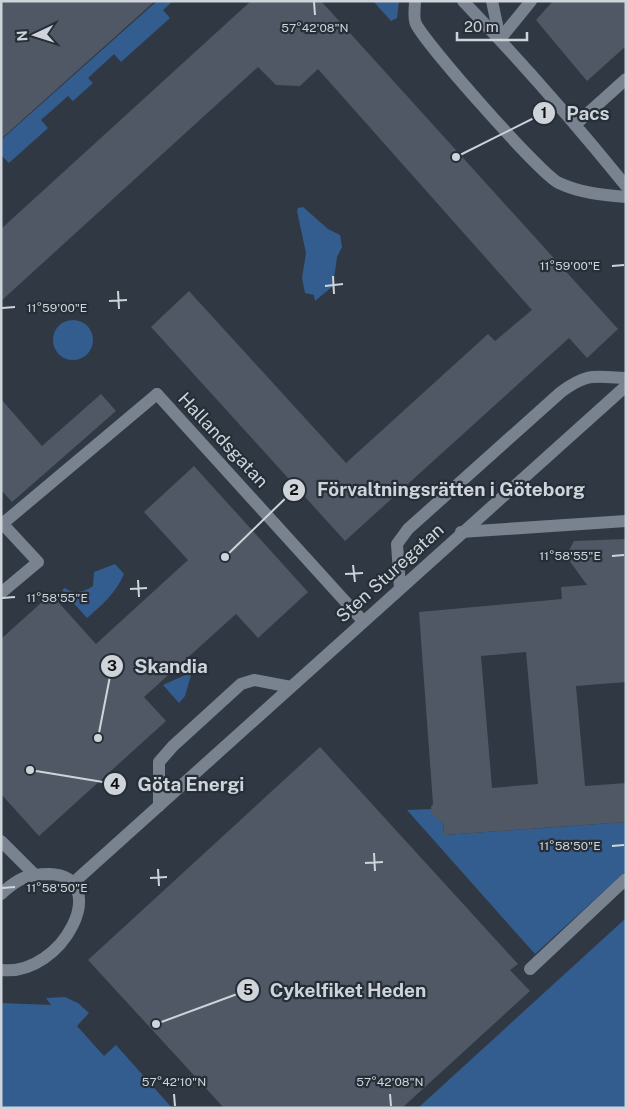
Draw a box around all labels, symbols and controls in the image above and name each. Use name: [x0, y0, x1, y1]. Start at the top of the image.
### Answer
north arrow: [10, 10, 60, 60]
scale bar: [457, 10, 527, 42]
text: 20 m: [464, 18, 499, 35]
text: 57°42'08"N: [281, 21, 349, 35]
text: N: [14, 30, 30, 42]
callout: Pacs: [532, 96, 620, 130]
text: Pacs: [566, 102, 610, 124]
text: 1: [541, 104, 547, 121]
text: 11°59'00"E: [540, 259, 600, 273]
text: 11°59'00"E: [27, 301, 87, 315]
street label: Hallandsgatan: [174, 388, 273, 491]
callout: Förvaltningsrätten i Göteborg: [282, 473, 595, 507]
text: Förvaltningsrätten i Göteborg: [317, 478, 585, 500]
text: 2: [289, 481, 299, 498]
street label: Sten Sturegatan: [332, 519, 448, 626]
text: 11°58'55"E: [539, 549, 601, 563]
text: 11°58'55"E: [26, 591, 88, 605]
callout: Skandia: [100, 649, 218, 683]
text: Skandia: [134, 655, 208, 677]
text: 3: [107, 657, 117, 674]
callout: Göta Energi: [103, 767, 254, 801]
text: Göta Energi: [138, 773, 244, 795]
text: 4: [110, 775, 120, 792]
text: 11°58'50"E: [539, 839, 601, 853]
text: 11°58'50"E: [26, 881, 88, 895]
callout: Cykelfiket Heden: [235, 973, 437, 1007]
text: Cykelfiket Heden: [270, 979, 426, 1001]
text: 5: [243, 981, 253, 998]
text: 57°42'10"N: [142, 1075, 206, 1089]
text: 57°42'08"N: [356, 1075, 424, 1089]

